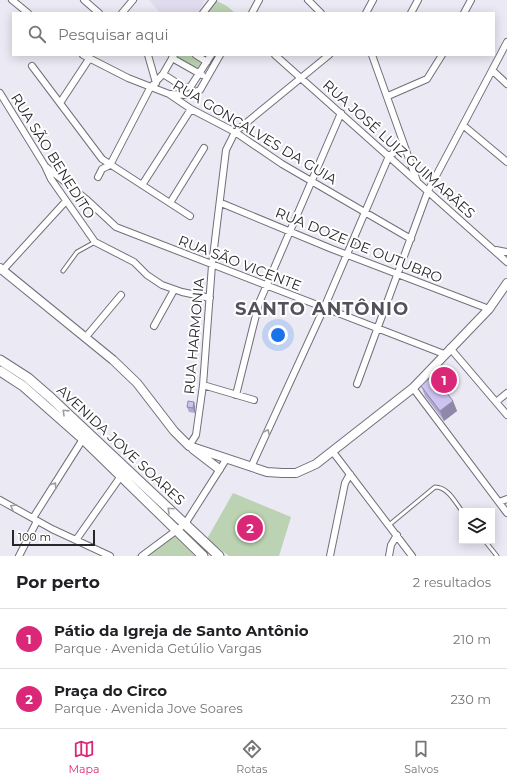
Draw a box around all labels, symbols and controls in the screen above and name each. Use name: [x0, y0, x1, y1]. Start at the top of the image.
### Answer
search box: [12, 12, 495, 56]
icon: search: [26, 23, 48, 45]
text: Pesquisar aqui: [58, 25, 169, 44]
street label: RUA GONÇALVES DA GUIA: [170, 76, 341, 189]
street label: RUA JOSÉ LUIZ GUIMARÃES: [319, 76, 479, 222]
street label: RUA SÃO BENEDITO: [7, 90, 99, 222]
street label: RUA DOZE DE OUTUBRO: [273, 203, 445, 287]
street label: RUA SÃO VICENTE: [176, 231, 304, 295]
street label: RUA HARMONIA: [180, 276, 208, 395]
district label: SANTO ANTÔNIO: [235, 298, 409, 320]
your location: [268, 325, 288, 345]
pin: 1: [431, 365, 457, 395]
street label: AVENIDA JOVE SOARES: [53, 381, 189, 509]
one-way arrow: [62, 409, 70, 417]
one-way arrow: [262, 429, 270, 436]
one-way arrow: [49, 482, 56, 489]
one-way arrow: [10, 504, 17, 511]
one-way arrow: [167, 508, 175, 515]
map controls: [459, 508, 495, 544]
button: layers: [459, 508, 495, 544]
pin: 2: [237, 513, 263, 543]
scale bar: [12, 528, 95, 547]
text: 100 m: [18, 530, 51, 544]
text: Por perto: [16, 572, 100, 592]
text: 2 resultados: [413, 574, 491, 590]
text: Pátio da Igreja de Santo Antônio: [54, 621, 309, 640]
text: 1: [26, 631, 32, 647]
text: 210 m: [453, 631, 491, 647]
text: Parque · Avenida Getúlio Vargas: [54, 640, 262, 656]
text: Praça do Circo: [54, 681, 167, 700]
text: 2: [25, 691, 33, 707]
text: 230 m: [450, 691, 491, 707]
text: Parque · Avenida Jove Soares: [54, 700, 243, 716]
tab: Mapa: [68, 738, 99, 776]
tab: Rotas: [236, 738, 267, 776]
tab: Salvos: [404, 738, 439, 776]

